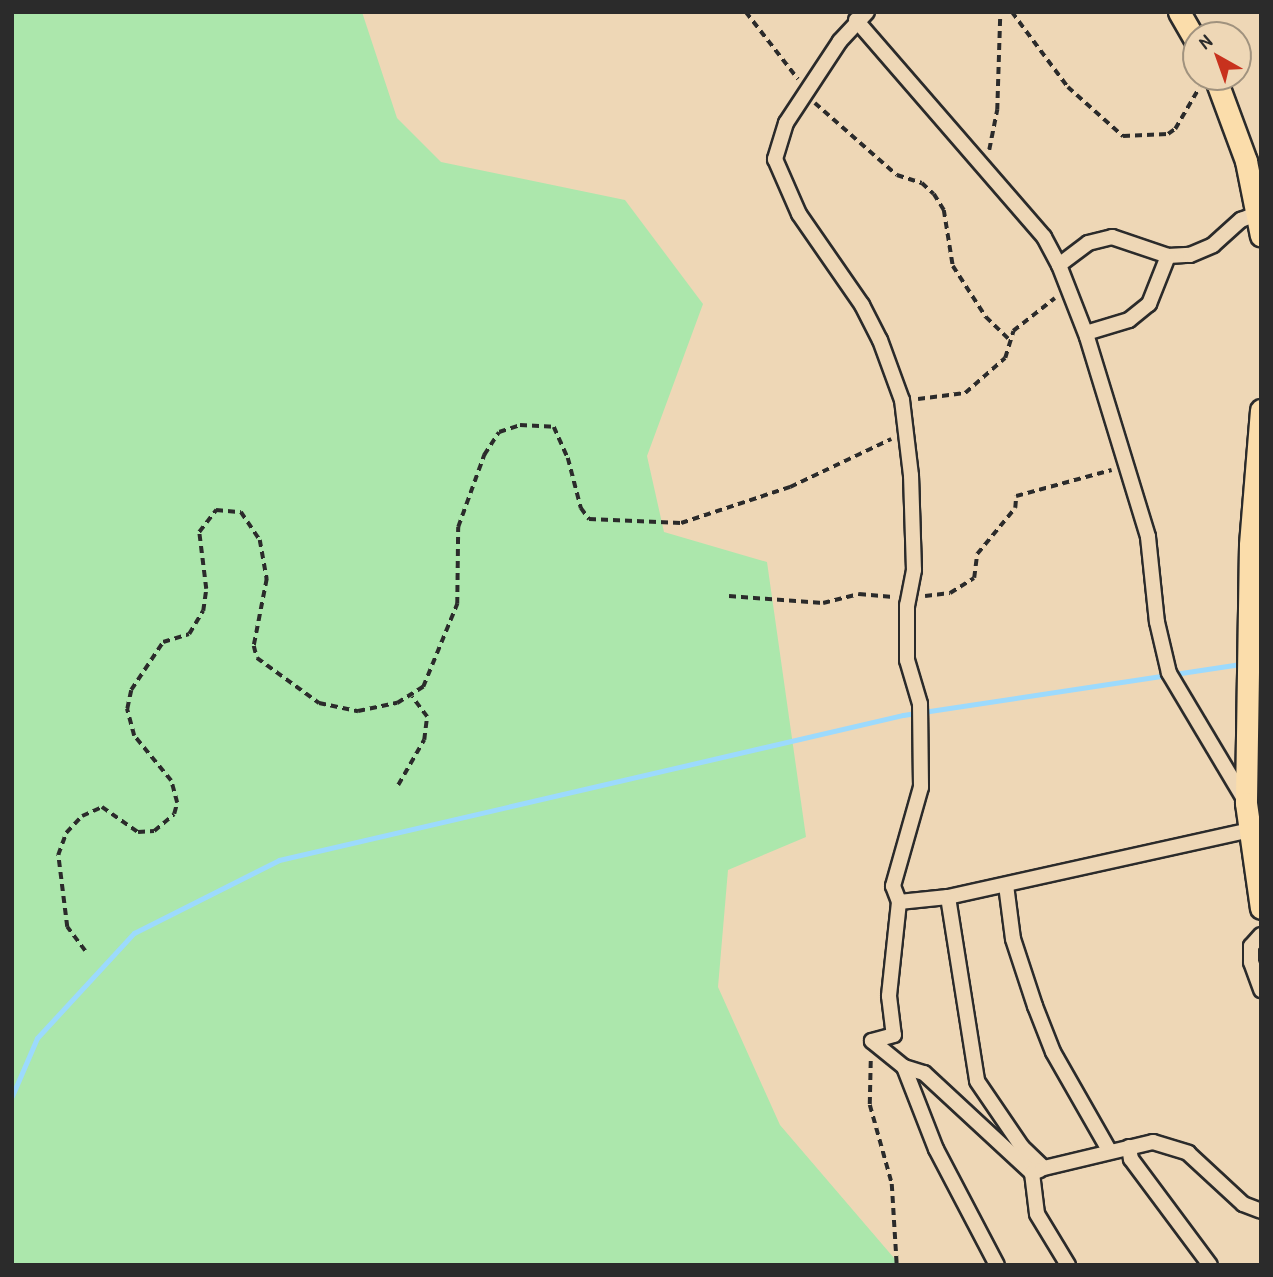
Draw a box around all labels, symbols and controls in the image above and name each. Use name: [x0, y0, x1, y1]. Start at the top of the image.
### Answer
north arrow: [1182, 21, 1252, 91]
text: N: [1193, 28, 1217, 55]

